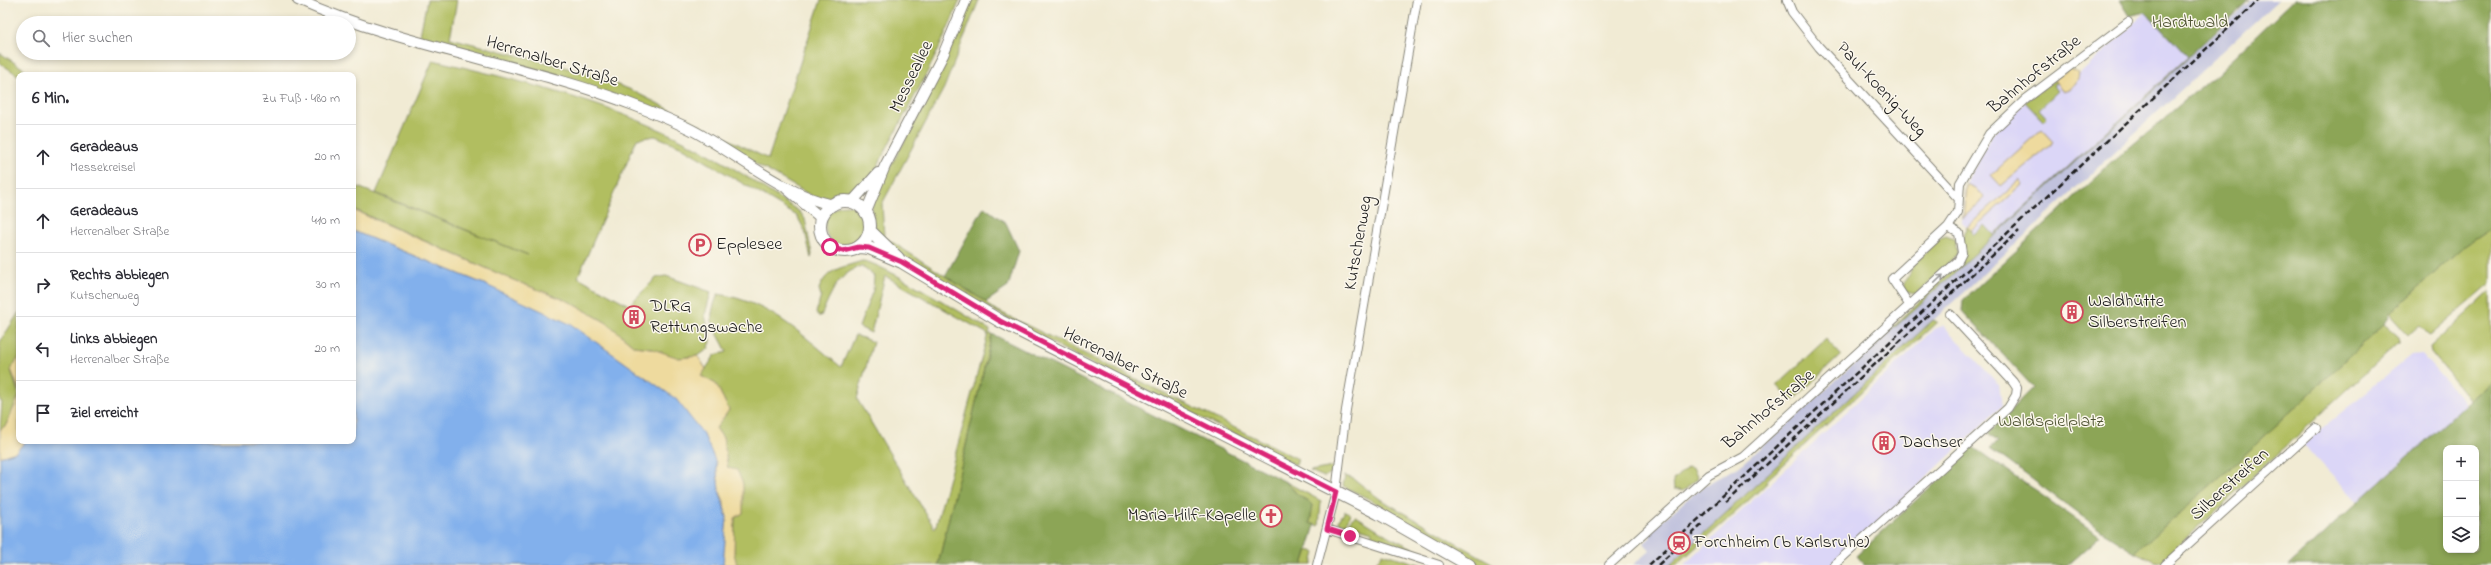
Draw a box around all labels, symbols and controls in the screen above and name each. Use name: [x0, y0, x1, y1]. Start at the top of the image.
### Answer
park label: Hardtwald: [2152, 10, 2228, 36]
search box: [16, 16, 356, 60]
icon: search: [30, 27, 52, 49]
text: Hier suchen: [62, 27, 133, 49]
street label: Herrenalber Straße: [482, 29, 622, 95]
street label: Bahnhofstraße: [1982, 29, 2088, 121]
street label: Messeallee: [883, 36, 941, 117]
street label: Paul-Koenig-Weg: [1829, 36, 1932, 144]
text: 6 Min.: [32, 86, 69, 111]
text: Zu Fuß · 480 m: [262, 89, 340, 108]
text: Geradeaus: [70, 136, 138, 158]
icon: ahead: [32, 146, 54, 168]
text: 20 m: [315, 147, 340, 166]
text: Messekreisel: [70, 158, 135, 177]
street label: Kutschenweg: [1338, 194, 1381, 293]
text: Geradeaus: [70, 200, 138, 222]
icon: ahead: [32, 210, 54, 232]
text: 410 m: [312, 211, 340, 230]
text: Herrenalber Straße: [70, 222, 169, 241]
parking icon: Epplesee: [687, 232, 713, 258]
place label: Epplesee: [716, 232, 783, 258]
route start: [821, 238, 839, 256]
text: Rechts abbiegen: [70, 264, 169, 286]
icon: right: [32, 274, 54, 296]
one-way arrow: [1934, 274, 1944, 284]
text: 30 m: [316, 275, 340, 294]
text: Kutschenweg: [70, 286, 139, 305]
place label: Waldhütte Silberstreifen: [2088, 289, 2186, 336]
place label: DLRG Rettungswache: [649, 294, 764, 342]
building icon: Waldhütte Silberstreifen: [2059, 299, 2085, 325]
building icon: DLRG Rettungswache: [621, 304, 647, 330]
street label: Herrenalber Straße: [1058, 321, 1193, 407]
text: Links abbiegen: [70, 328, 157, 350]
icon: left: [32, 338, 54, 360]
text: 20 m: [315, 339, 340, 358]
text: Herrenalber Straße: [70, 350, 169, 369]
street label: Bahnhofstraße: [1716, 363, 1822, 457]
icon: arrive: [32, 402, 54, 424]
text: Ziel erreicht: [70, 402, 138, 424]
park label: Waldspielplatz: [1998, 409, 2104, 435]
building icon: Dachser: [1871, 430, 1897, 456]
place label: Dachser: [1899, 430, 1963, 456]
street label: Silberstreifen: [2185, 442, 2275, 528]
map controls: [2443, 445, 2479, 553]
button: +: [2443, 445, 2479, 481]
button: −: [2443, 481, 2479, 517]
place label: Maria-Hilf-Kapelle: [1128, 503, 1257, 529]
church icon: Maria-Hilf-Kapelle: [1258, 503, 1284, 529]
button: layers: [2443, 517, 2479, 553]
route end: [1341, 527, 1359, 545]
station icon: Forchheim (b Karlsruhe): [1666, 530, 1692, 556]
place label: Forchheim (b Karlsruhe): [1693, 530, 1869, 556]

